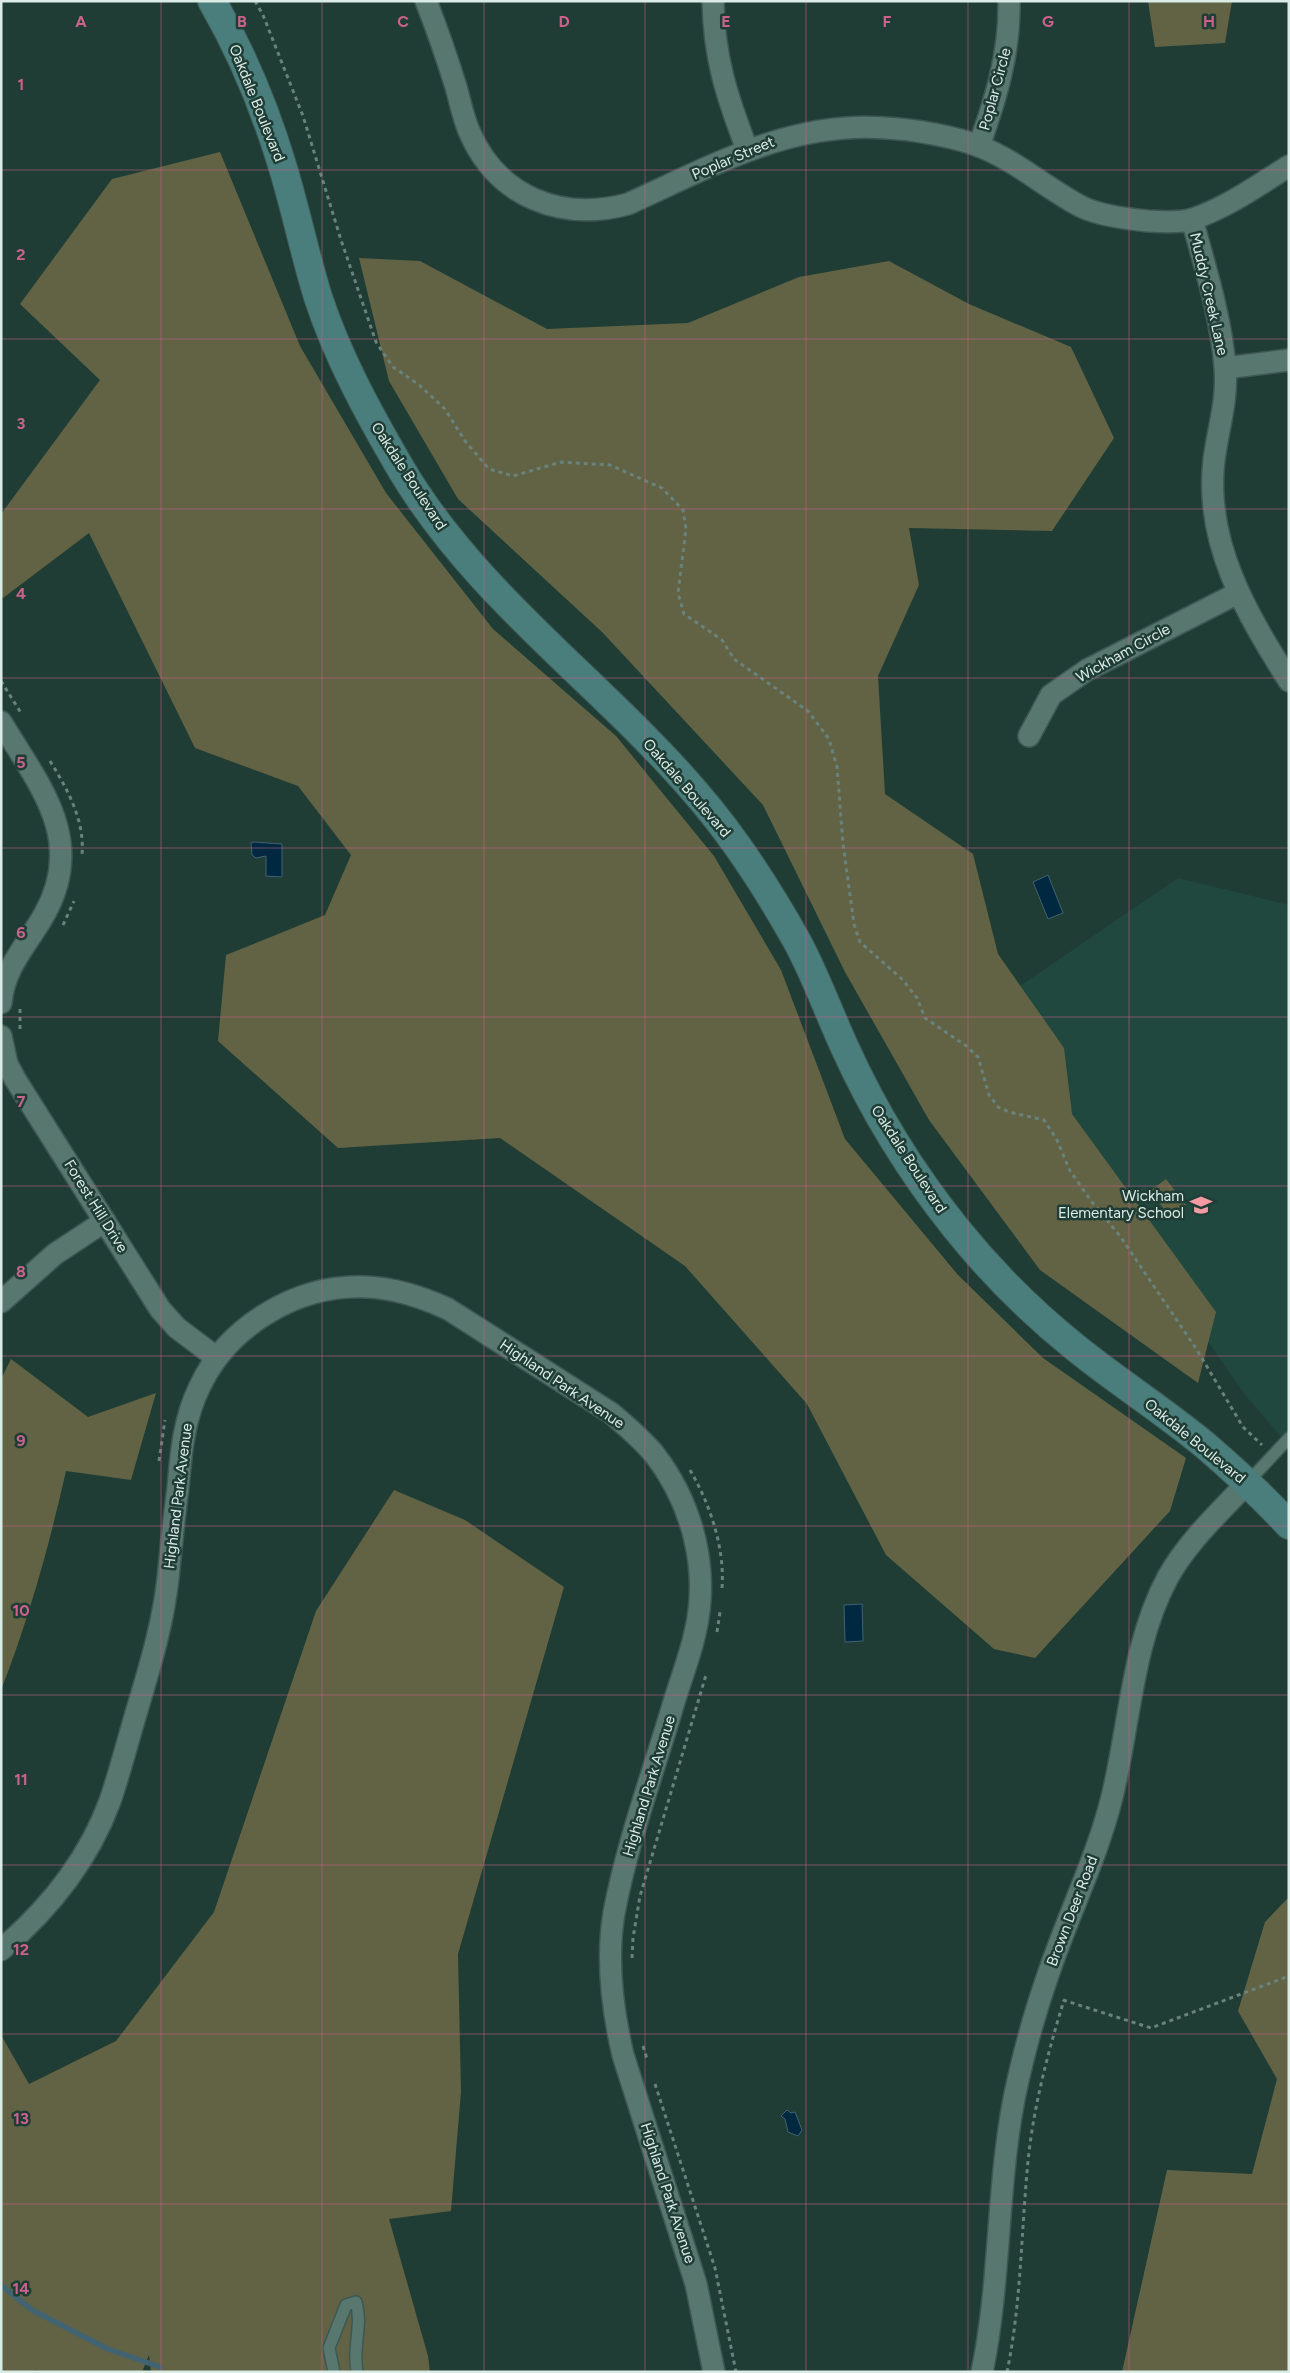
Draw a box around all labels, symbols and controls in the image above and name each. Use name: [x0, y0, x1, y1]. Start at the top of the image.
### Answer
text: A: [75, 12, 87, 31]
text: B: [237, 12, 247, 31]
text: C: [397, 12, 409, 31]
text: D: [558, 12, 570, 31]
text: E: [721, 12, 731, 31]
text: F: [883, 12, 892, 31]
text: G: [1042, 12, 1054, 31]
text: H: [1203, 12, 1215, 31]
street label: Oakdale Boulevard: [225, 42, 289, 164]
street label: Poplar Circle: [975, 46, 1015, 132]
text: 1: [18, 75, 24, 94]
street label: Poplar Street: [689, 132, 777, 183]
street label: Muddy Creek Lane: [1186, 231, 1232, 357]
text: 2: [16, 245, 26, 264]
text: 3: [17, 414, 26, 433]
street label: Oakdale Boulevard: [367, 419, 451, 533]
text: 4: [16, 584, 26, 603]
street label: Wickham Circle: [1073, 620, 1173, 686]
street label: Oakdale Boulevard: [639, 735, 735, 841]
text: 5: [16, 753, 26, 772]
text: 6: [16, 923, 26, 942]
text: 7: [17, 1092, 26, 1111]
street label: Oakdale Boulevard: [867, 1102, 951, 1216]
street label: Forest Hill Drive: [60, 1156, 132, 1256]
place label: Wickham Elementary School: [1058, 1187, 1184, 1222]
school or university icon: Wickham Elementary School: [1188, 1192, 1214, 1218]
text: 8: [16, 1262, 26, 1281]
street label: Highland Park Avenue: [496, 1336, 628, 1432]
street label: Oakdale Boulevard: [1141, 1395, 1249, 1487]
street label: Highland Park Avenue: [160, 1422, 196, 1570]
text: 9: [16, 1431, 26, 1450]
text: 10: [12, 1601, 30, 1620]
street label: Highland Park Avenue: [619, 1713, 679, 1859]
text: 11: [14, 1770, 28, 1789]
street label: Brown Deer Road: [1043, 1853, 1101, 1969]
text: 12: [13, 1940, 29, 1959]
text: 13: [13, 2109, 29, 2128]
street label: Highland Park Avenue: [637, 2120, 699, 2266]
text: 14: [13, 2279, 29, 2298]

